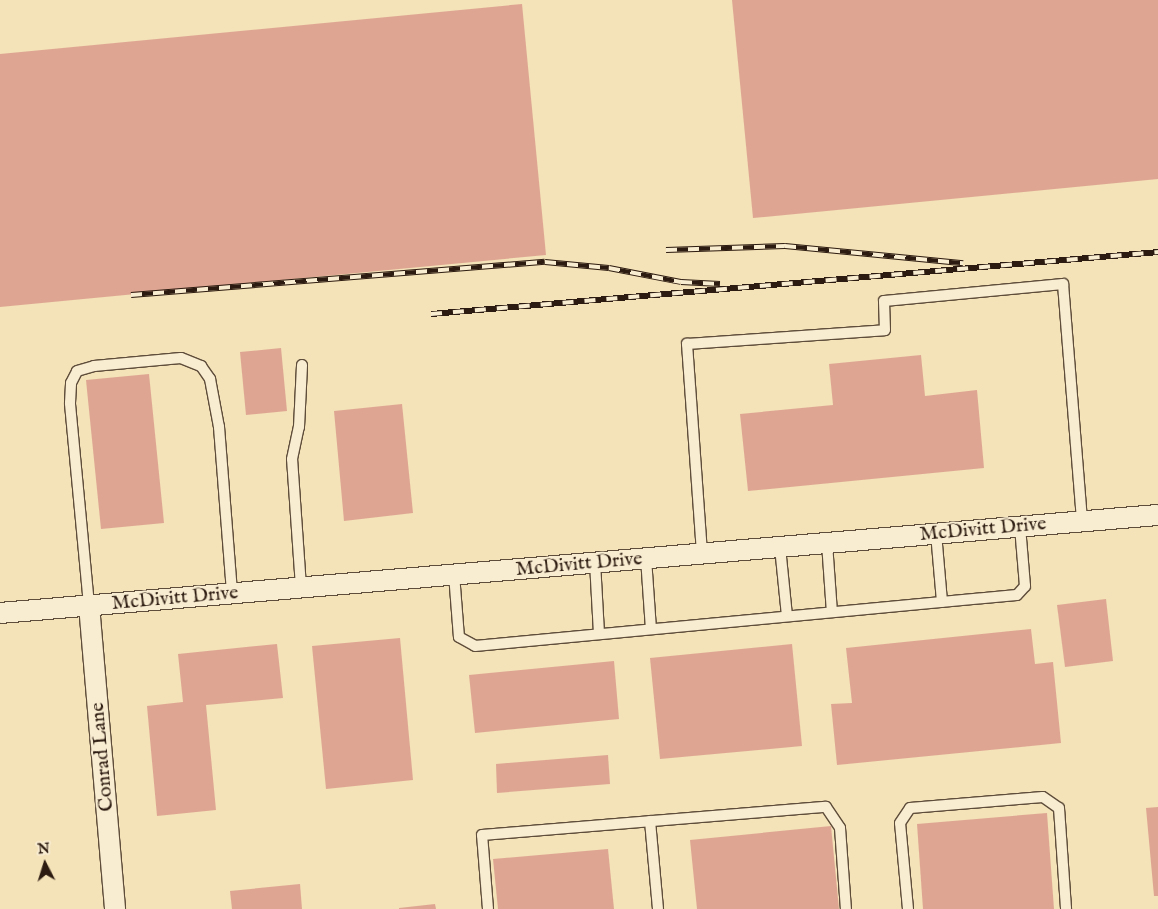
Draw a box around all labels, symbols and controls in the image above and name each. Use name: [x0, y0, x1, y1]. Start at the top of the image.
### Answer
street label: McDivitt Drive: [919, 511, 1047, 547]
street label: McDivitt Drive: [515, 546, 643, 582]
street label: McDivitt Drive: [111, 580, 239, 616]
street label: Conrad Lane: [85, 701, 119, 813]
north arrow: [20, 839, 70, 889]
text: N: [37, 840, 51, 859]

